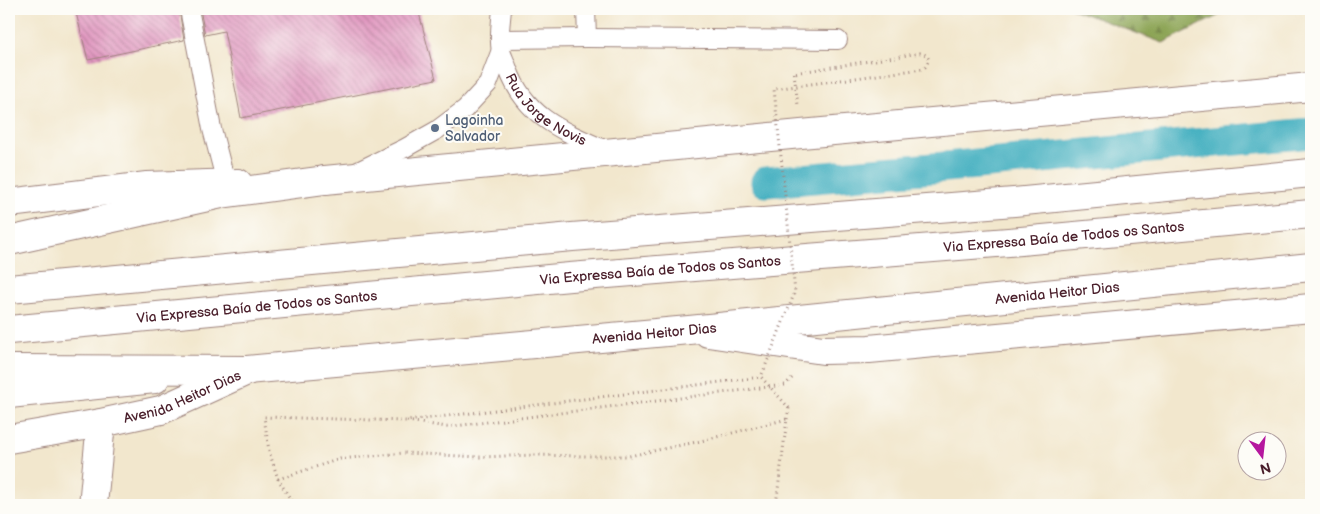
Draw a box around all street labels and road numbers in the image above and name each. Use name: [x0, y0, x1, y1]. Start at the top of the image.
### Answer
street label: Rua Jorge Novis: [502, 71, 589, 149]
street label: Via Expressa Baía de Todos os Santos: [943, 218, 1185, 256]
street label: Via Expressa Baía de Todos os Santos: [539, 252, 781, 289]
street label: Avenida Heitor Dias: [994, 278, 1120, 308]
street label: Via Expressa Baía de Todos os Santos: [136, 287, 378, 327]
street label: Avenida Heitor Dias: [591, 319, 717, 348]
street label: Avenida Heitor Dias: [122, 367, 244, 427]

